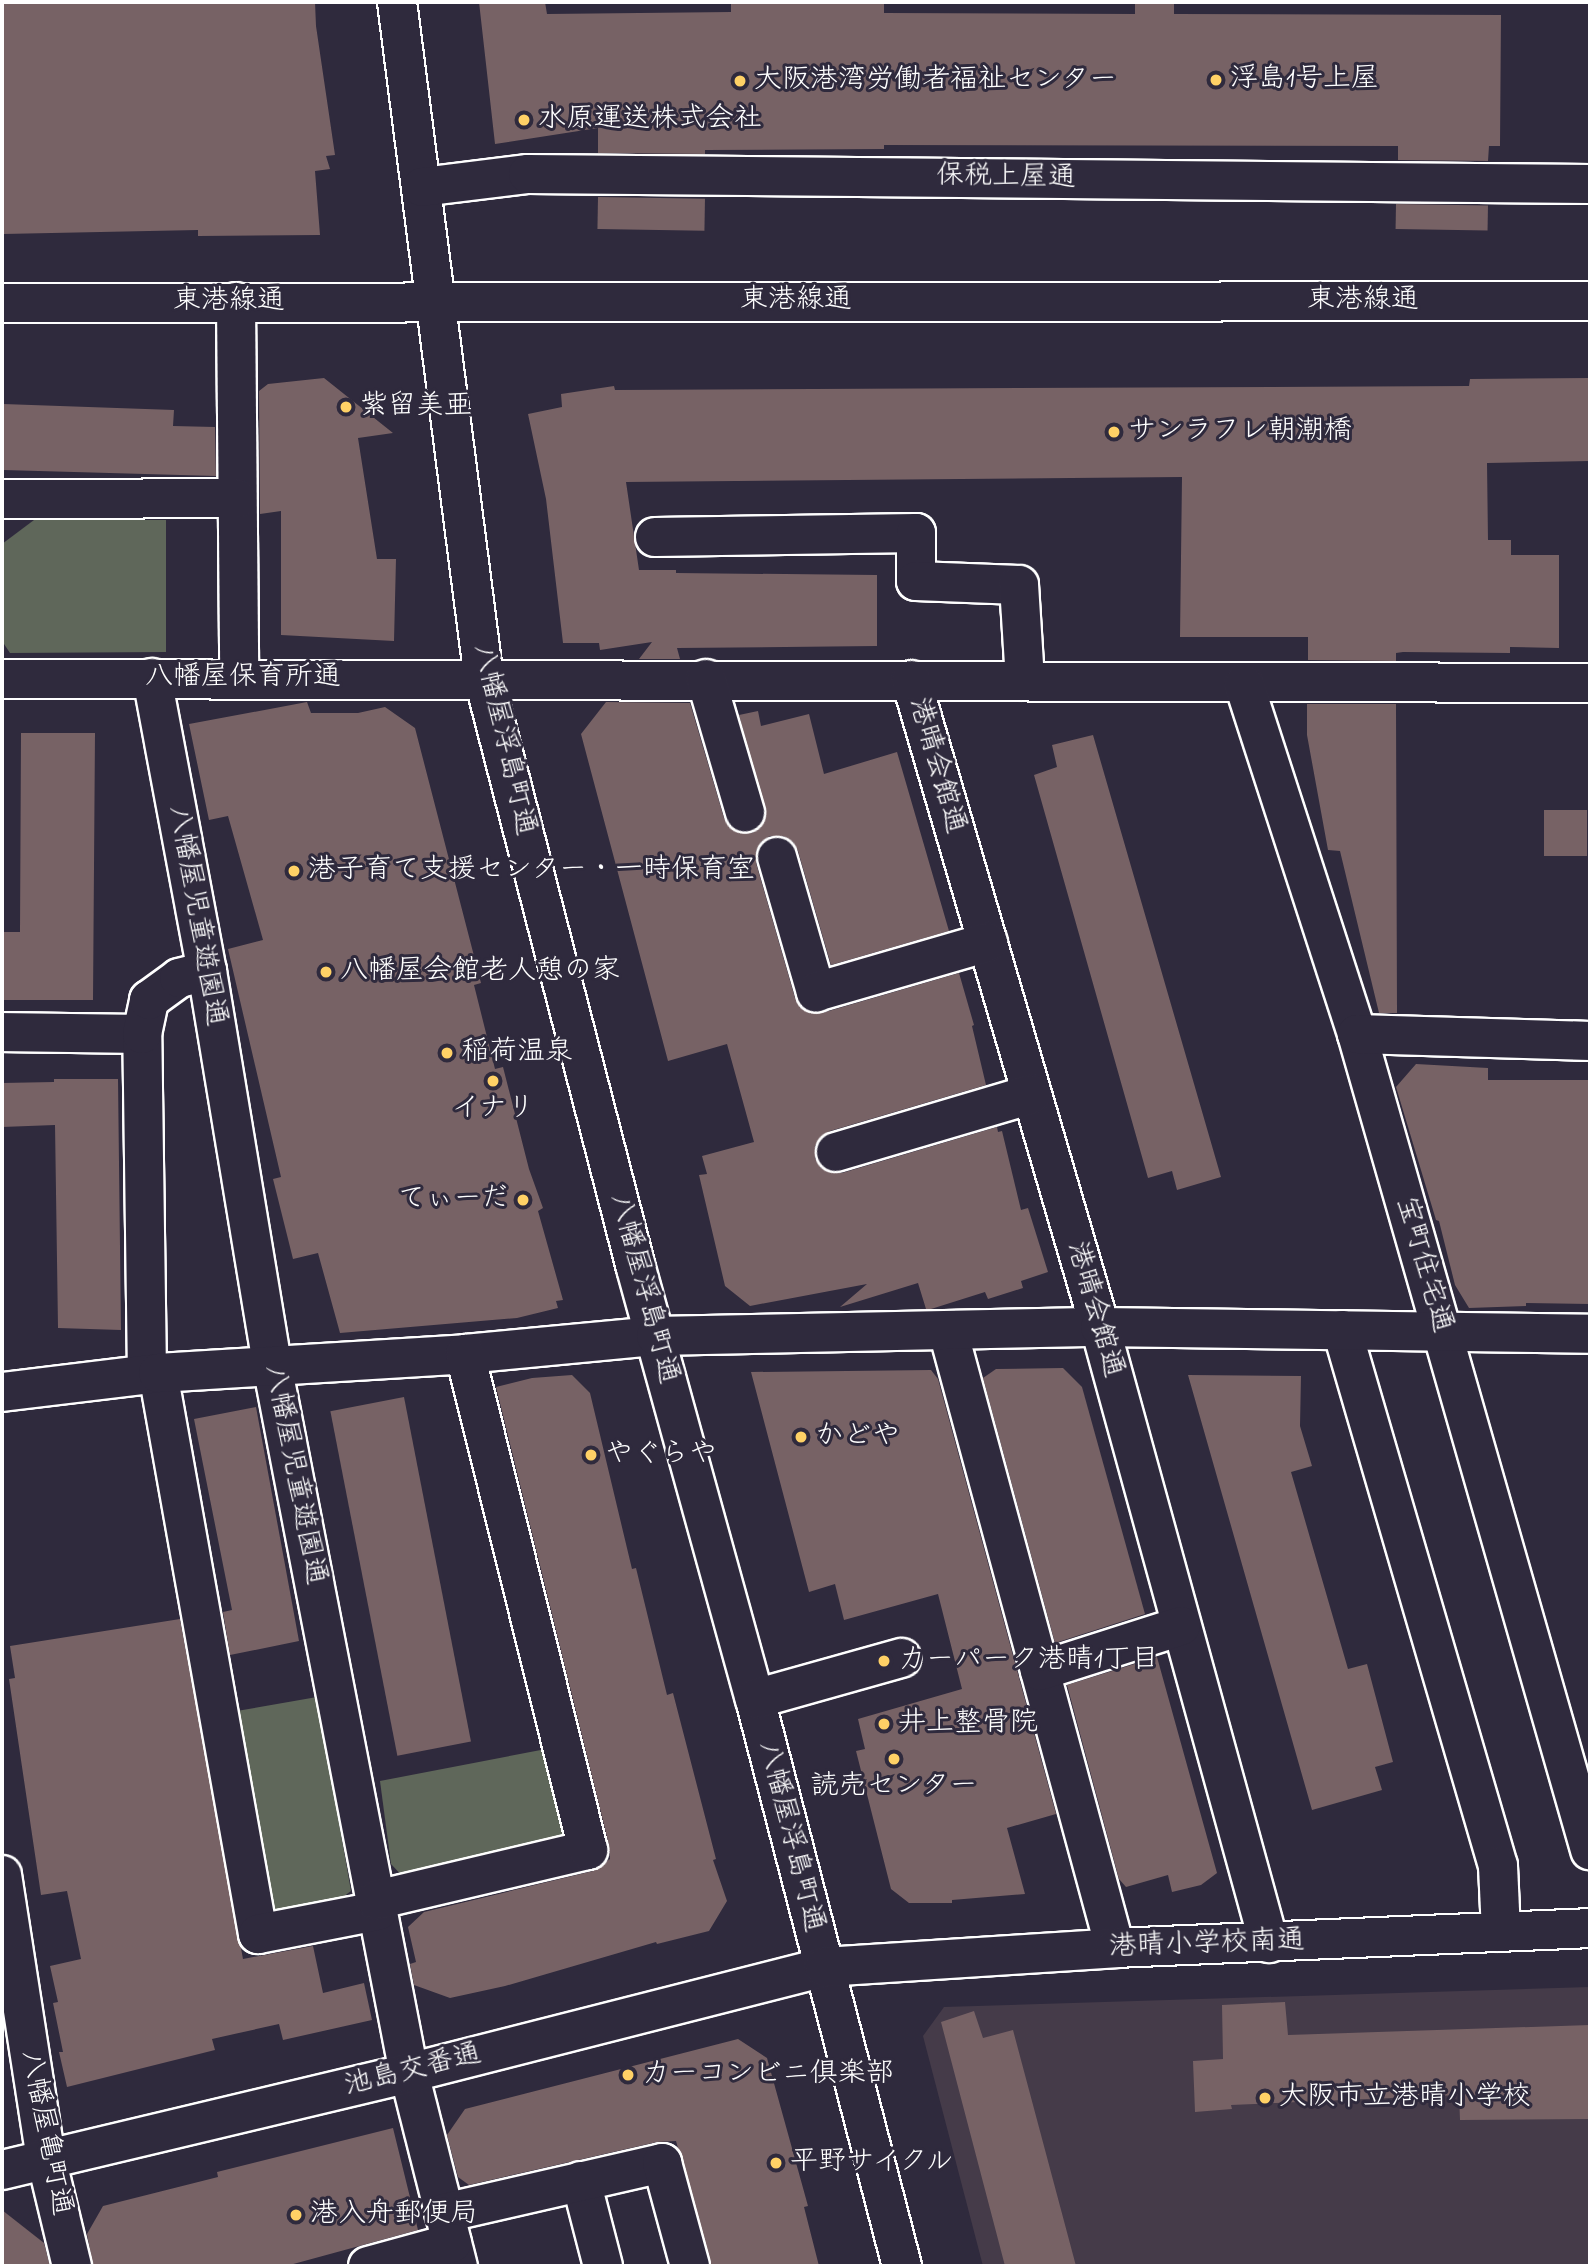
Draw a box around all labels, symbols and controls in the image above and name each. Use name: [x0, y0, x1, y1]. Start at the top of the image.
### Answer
place label: 浮島1号上屋: [1230, 63, 1379, 97]
place label: 大阪港湾労働者福祉センター: [754, 64, 1118, 98]
marker: 浮島1号上屋: [1208, 72, 1224, 88]
marker: 大阪港湾労働者福祉センター: [732, 73, 748, 89]
place label: 水原運送株式会社: [538, 103, 762, 137]
marker: 水原運送株式会社: [516, 112, 532, 128]
street label: 保税上屋通: [936, 160, 1076, 196]
street label: 東港線通: [740, 284, 852, 318]
street label: 東港線通: [1307, 284, 1419, 318]
street label: 東港線通: [173, 285, 285, 319]
place label: 紫留美亜: [360, 390, 472, 424]
marker: 紫留美亜: [338, 399, 354, 415]
place label: サンラフレ朝潮橋: [1128, 415, 1352, 449]
marker: サンラフレ朝潮橋: [1106, 424, 1122, 440]
street label: 八幡屋浮島町通: [465, 641, 541, 839]
street label: 八幡屋保育所通: [145, 661, 341, 695]
street label: 港晴会館通: [901, 694, 971, 838]
street label: 八幡屋児童遊園通: [160, 803, 232, 1029]
place label: 港子育て支援センター・一時保育室: [308, 854, 756, 888]
marker: 港子育て支援センター・一時保育室: [286, 863, 302, 879]
place label: 八幡屋会館老人憩の家: [340, 955, 620, 989]
marker: 八幡屋会館老人憩の家: [318, 964, 334, 980]
place label: 稲荷温泉: [461, 1036, 573, 1070]
marker: 稲荷温泉: [439, 1045, 455, 1061]
marker: イナリ: [485, 1073, 501, 1089]
place label: イナリ: [451, 1092, 535, 1126]
place label: てぃーだ: [397, 1183, 509, 1217]
street label: 八幡屋浮島町通: [601, 1190, 685, 1388]
marker: てぃーだ: [515, 1192, 531, 1208]
street label: 宝町住宅通: [1388, 1193, 1458, 1337]
street label: 港晴会館通: [1059, 1238, 1129, 1382]
street label: 八幡屋児童遊園通: [256, 1362, 332, 1588]
place label: かどや: [815, 1420, 899, 1454]
marker: かどや: [793, 1429, 809, 1445]
place label: やぐらや: [605, 1438, 717, 1472]
marker: やぐらや: [583, 1447, 599, 1463]
place label: カーパーク港晴1丁目: [898, 1644, 1159, 1678]
marker: カーパーク港晴1丁目: [876, 1653, 892, 1669]
place label: 井上整骨院: [898, 1707, 1038, 1741]
marker: 井上整骨院: [876, 1716, 892, 1732]
street label: 八幡屋浮島町通: [750, 1738, 830, 1936]
marker: 読売センター: [886, 1751, 902, 1767]
place label: 読売センター: [810, 1770, 978, 1804]
street label: 港晴小学校南通: [1108, 1925, 1306, 1965]
street label: 池島交番通: [341, 2038, 485, 2104]
street label: 八幡屋亀町通: [12, 2047, 78, 2219]
place label: カーコンビニ俱楽部: [642, 2058, 894, 2092]
marker: カーコンビニ俱楽部: [620, 2067, 636, 2083]
place label: 大阪市立港晴小学校: [1279, 2081, 1531, 2115]
marker: 大阪市立港晴小学校: [1257, 2090, 1273, 2106]
place label: 平野サイクル: [790, 2146, 958, 2180]
marker: 平野サイクル: [768, 2155, 784, 2171]
place label: 港入舟郵便局: [310, 2198, 478, 2232]
marker: 港入舟郵便局: [288, 2207, 304, 2223]

